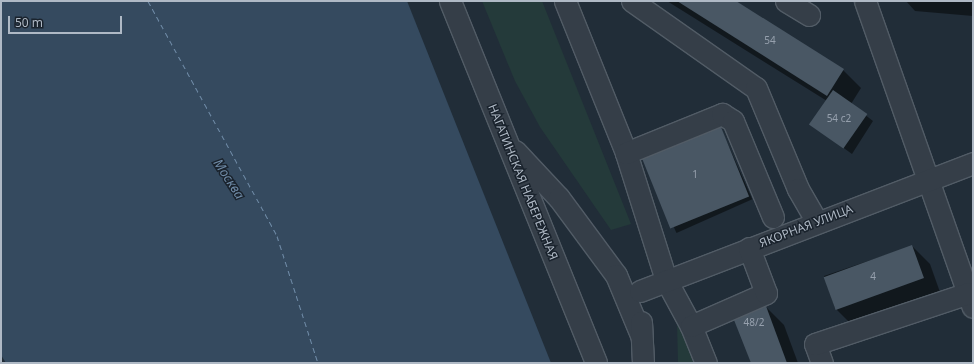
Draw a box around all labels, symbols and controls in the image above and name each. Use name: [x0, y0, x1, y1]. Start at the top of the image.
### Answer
scale bar: [10, 8, 124, 34]
text: 50 m: [15, 14, 43, 31]
house number: 54: [764, 35, 776, 47]
street label: НАГАТИНСКАЯ НАБЕРЕЖНАЯ: [485, 102, 561, 262]
house number: 54 с2: [827, 113, 851, 125]
water label: Москва: [210, 156, 248, 202]
house number: 1: [692, 169, 698, 181]
street label: ЯКОРНАЯ УЛИЦА: [757, 202, 855, 250]
house number: 4: [870, 271, 876, 283]
house number: 48/2: [744, 317, 764, 329]

